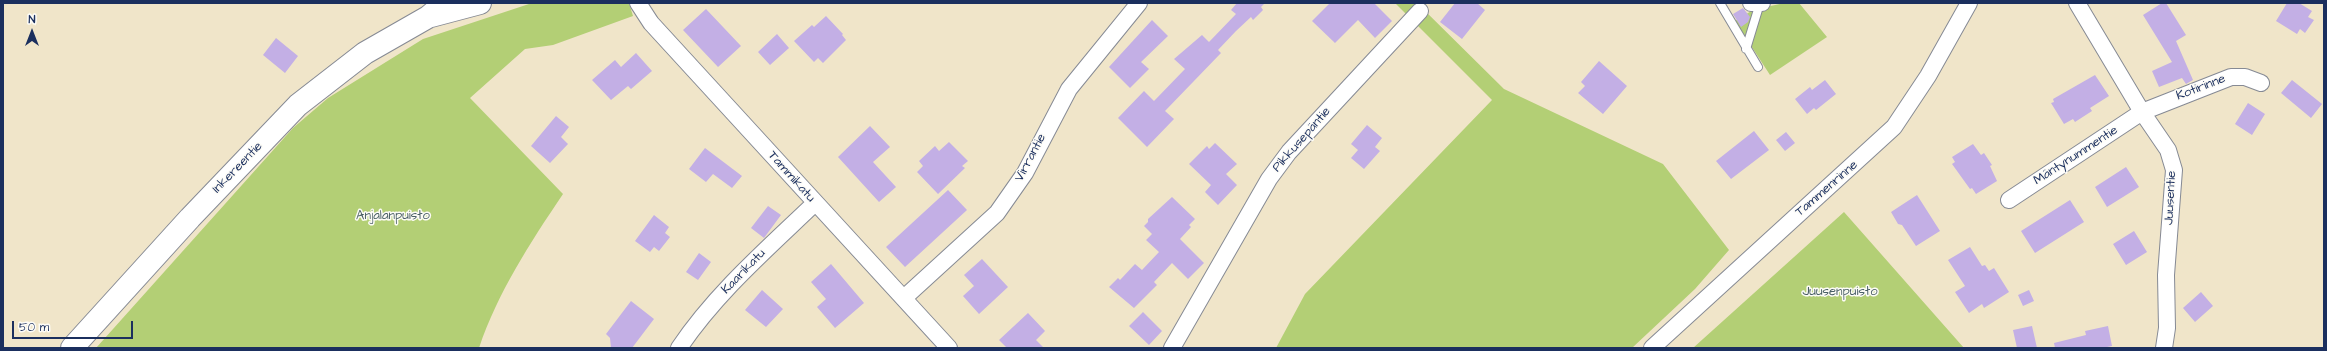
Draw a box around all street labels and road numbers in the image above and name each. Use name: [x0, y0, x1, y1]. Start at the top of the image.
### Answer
street label: Kotirinne: [2174, 71, 2228, 105]
street label: Pikkusepäntie: [1270, 104, 1334, 176]
street label: Mäntynummentie: [2031, 123, 2121, 189]
street label: Virrantie: [1012, 131, 1050, 185]
street label: Inkereentie: [210, 139, 266, 197]
street label: Tammikatu: [764, 148, 818, 206]
street label: Tammenrinne: [1793, 158, 1861, 220]
street label: Juusentie: [2162, 170, 2180, 226]
street label: Kaarikatu: [719, 246, 769, 298]

